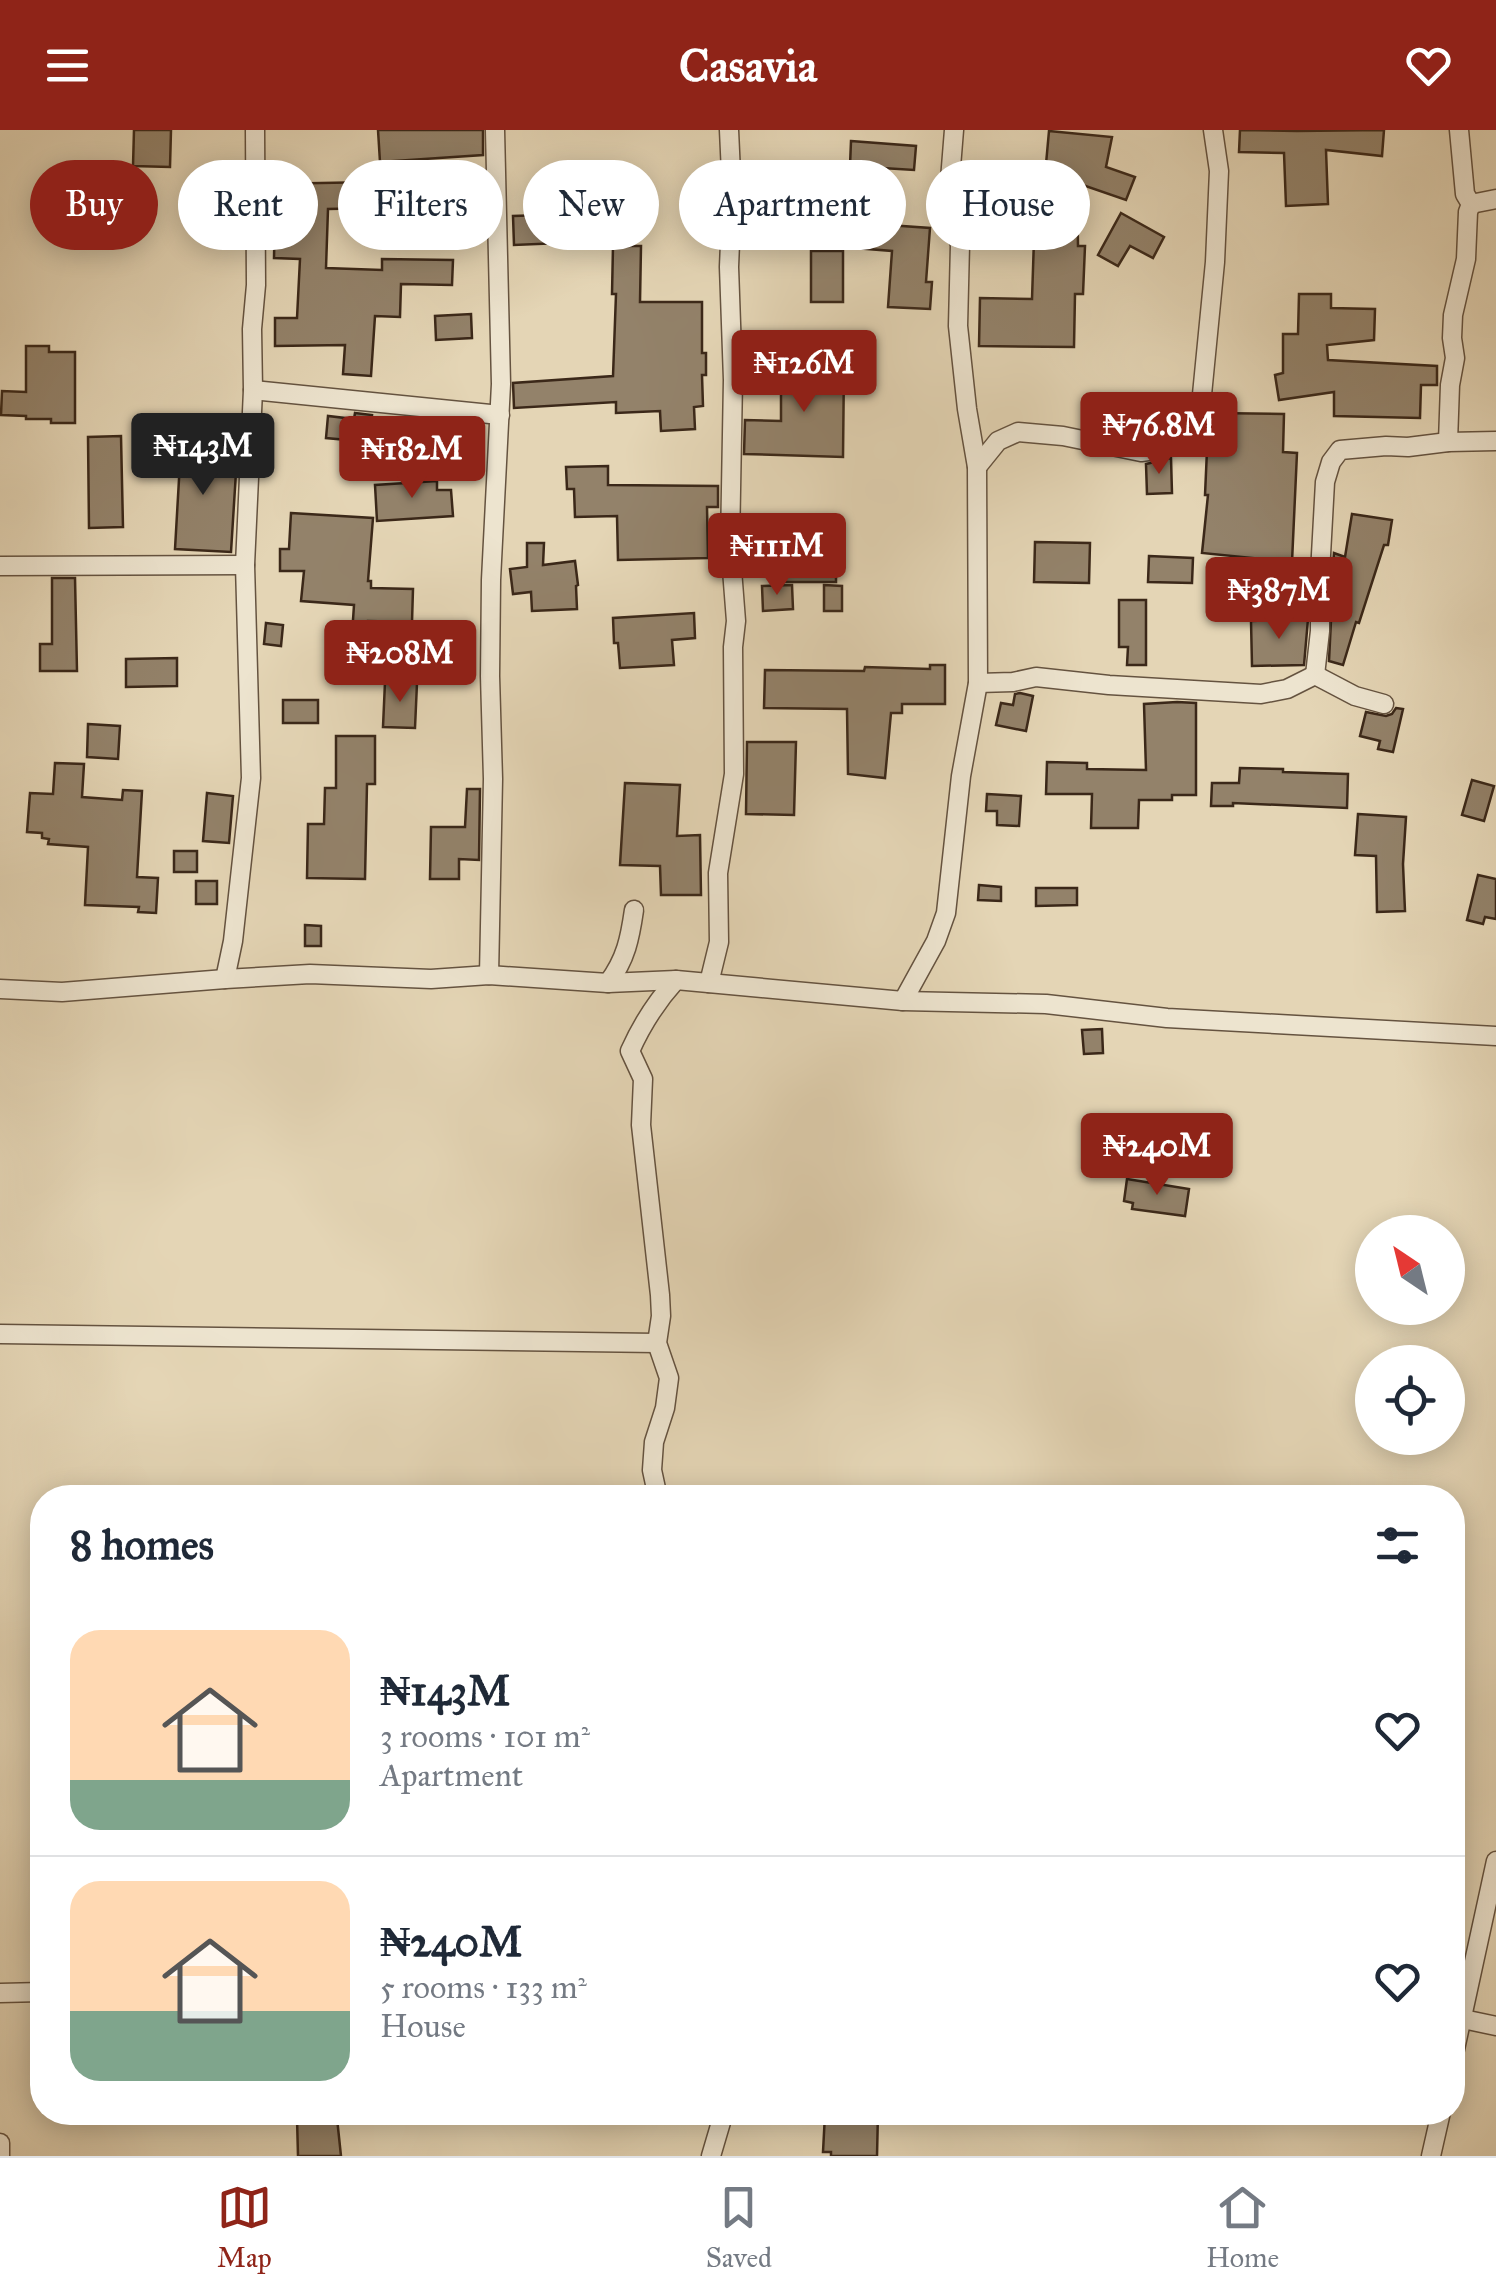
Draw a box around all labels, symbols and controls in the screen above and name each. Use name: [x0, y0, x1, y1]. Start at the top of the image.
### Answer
icon: menu: [40, 38, 95, 93]
text: Casavia: [679, 38, 817, 93]
icon: heart: [1401, 38, 1456, 93]
chip: Buy: [30, 160, 158, 250]
chip: Rent: [178, 160, 318, 250]
chip: Filters: [338, 160, 503, 250]
chip: New: [523, 160, 659, 250]
chip: Apartment: [679, 160, 906, 250]
chip: House: [926, 160, 1090, 250]
pin: ₦126M: [734, 330, 874, 415]
text: ₦126M: [754, 343, 854, 382]
pin: ₦76.8M: [1078, 392, 1240, 477]
text: ₦76.8M: [1102, 405, 1216, 444]
pin: ₦143M: [133, 413, 273, 498]
pin: ₦182M: [342, 416, 482, 501]
text: ₦143M: [153, 426, 253, 465]
text: ₦182M: [361, 429, 463, 468]
pin: ₦111M: [707, 513, 847, 598]
text: ₦111M: [730, 526, 824, 565]
pin: ₦387M: [1209, 557, 1349, 642]
text: ₦387M: [1228, 570, 1330, 609]
pin: ₦208M: [330, 620, 470, 705]
text: ₦208M: [346, 633, 454, 672]
pin: ₦240M: [1087, 1113, 1227, 1198]
text: ₦240M: [1103, 1126, 1211, 1165]
north arrow: [1355, 1215, 1465, 1325]
map controls: [1355, 1215, 1465, 1455]
button: locate: [1355, 1345, 1465, 1455]
icon: filters: [1370, 1518, 1425, 1573]
text: 8 homes: [70, 1519, 214, 1571]
text: ₦143M: [380, 1665, 510, 1717]
icon: home: [150, 1670, 270, 1790]
icon: heart: [1370, 1703, 1425, 1758]
text: 3 rooms · 101 m²: [380, 1717, 590, 1756]
text: Apartment: [380, 1756, 523, 1795]
text: ₦240M: [380, 1916, 522, 1968]
icon: home: [150, 1921, 270, 2041]
icon: heart: [1370, 1954, 1425, 2009]
text: 5 rooms · 133 m²: [380, 1968, 587, 2007]
text: House: [380, 2007, 466, 2046]
tab: Map: [217, 2180, 272, 2275]
tab: Saved: [706, 2180, 772, 2275]
tab: Home: [1206, 2180, 1279, 2275]

